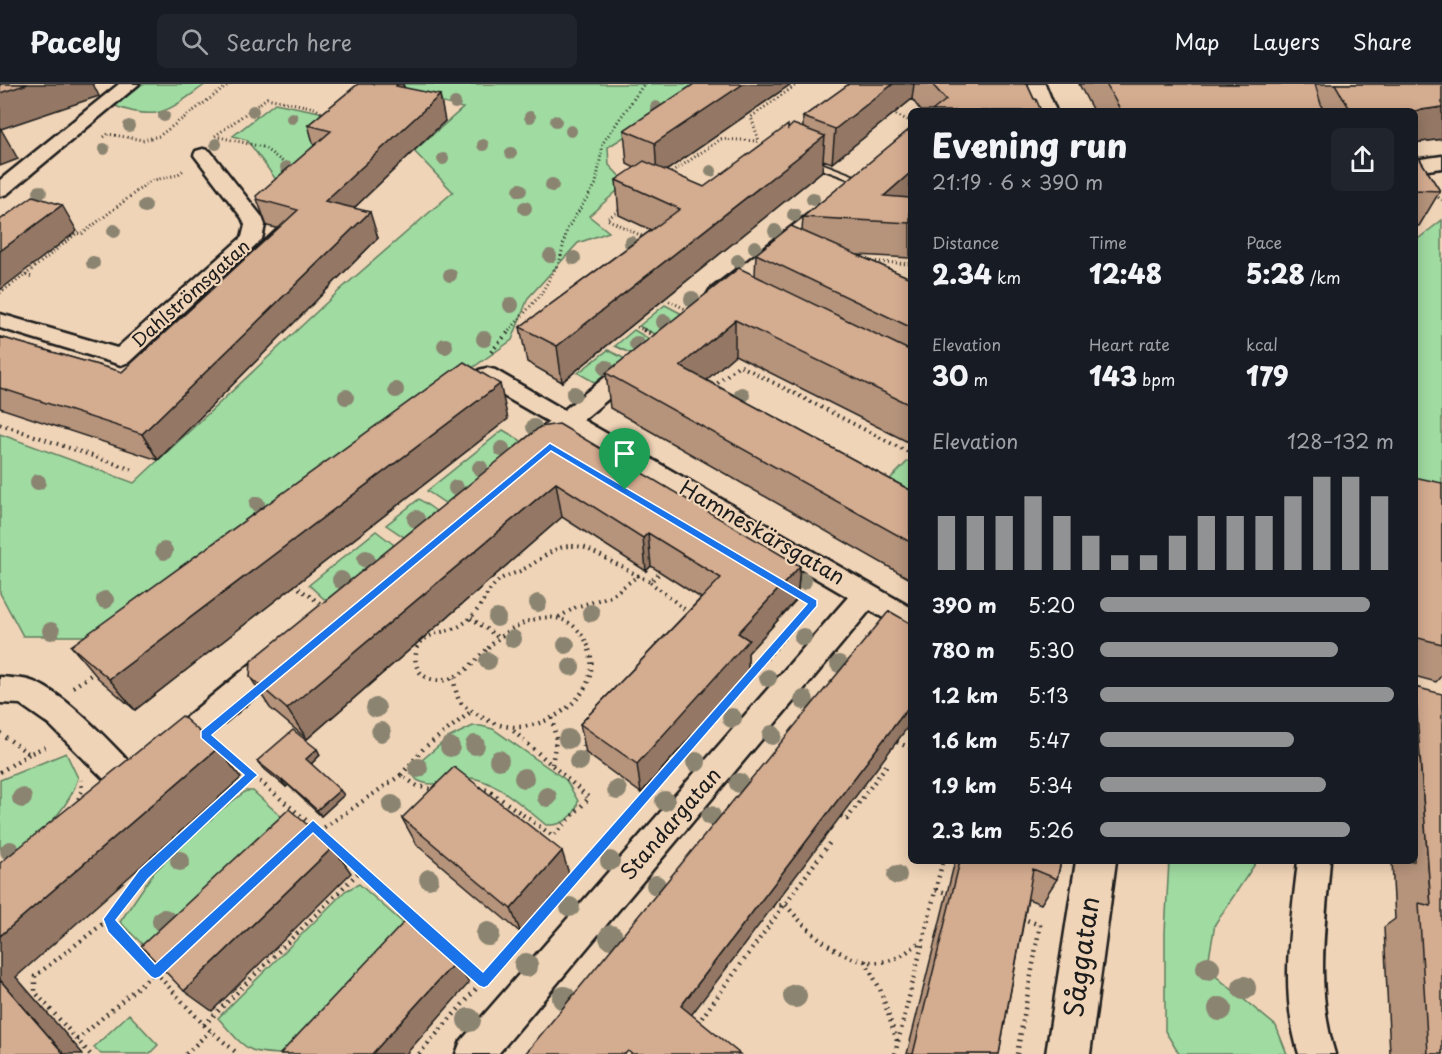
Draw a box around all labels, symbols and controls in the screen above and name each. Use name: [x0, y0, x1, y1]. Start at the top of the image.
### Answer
search box: [157, 14, 577, 68]
text: Pacely: [30, 20, 121, 63]
icon: search: [178, 25, 211, 58]
text: Search here: [226, 25, 352, 58]
text: Map: [1175, 25, 1219, 57]
text: Layers: [1252, 25, 1320, 57]
text: Share: [1353, 25, 1412, 57]
text: Evening run: [932, 119, 1127, 169]
button: share: [1331, 128, 1394, 191]
text: 21:19 · 6 × 390 m: [932, 167, 1103, 197]
text: Distance: [932, 230, 999, 254]
text: Time: [1089, 230, 1127, 254]
text: Pace: [1246, 230, 1282, 254]
street label: Dahlströmsgatan: [125, 232, 255, 353]
text: 2.34: [932, 254, 992, 293]
text: 12:48: [1089, 254, 1162, 293]
text: 5:28: [1246, 254, 1305, 293]
text: km: [992, 265, 1021, 289]
text: /km: [1305, 265, 1341, 289]
text: Elevation: [932, 332, 1001, 356]
text: Heart rate: [1089, 332, 1170, 356]
text: kcal: [1246, 332, 1278, 356]
text: 30: [932, 356, 968, 395]
text: 143: [1089, 356, 1137, 395]
text: 179: [1246, 356, 1289, 395]
text: m: [968, 367, 988, 391]
text: bpm: [1137, 367, 1175, 391]
text: Elevation: [932, 426, 1018, 456]
text: 128–132 m: [1287, 426, 1394, 456]
pin: [599, 428, 650, 490]
icon: arrive: [608, 437, 641, 470]
street label: Hamneskärsgatan: [674, 471, 852, 592]
text: 390 m: [932, 590, 997, 620]
text: 5:20: [1028, 590, 1075, 620]
text: 780 m: [932, 635, 995, 665]
text: 5:30: [1028, 635, 1074, 665]
text: 1.2 km: [932, 680, 998, 710]
text: 5:13: [1028, 680, 1069, 710]
text: 1.6 km: [932, 725, 997, 755]
text: 5:47: [1028, 725, 1070, 755]
street label: Standargatan: [611, 759, 728, 886]
text: 1.9 km: [932, 770, 997, 800]
text: 5:34: [1028, 770, 1073, 800]
text: 2.3 km: [932, 815, 1002, 845]
text: 5:26: [1028, 815, 1074, 845]
street label: Såggatan: [1053, 894, 1108, 1020]

